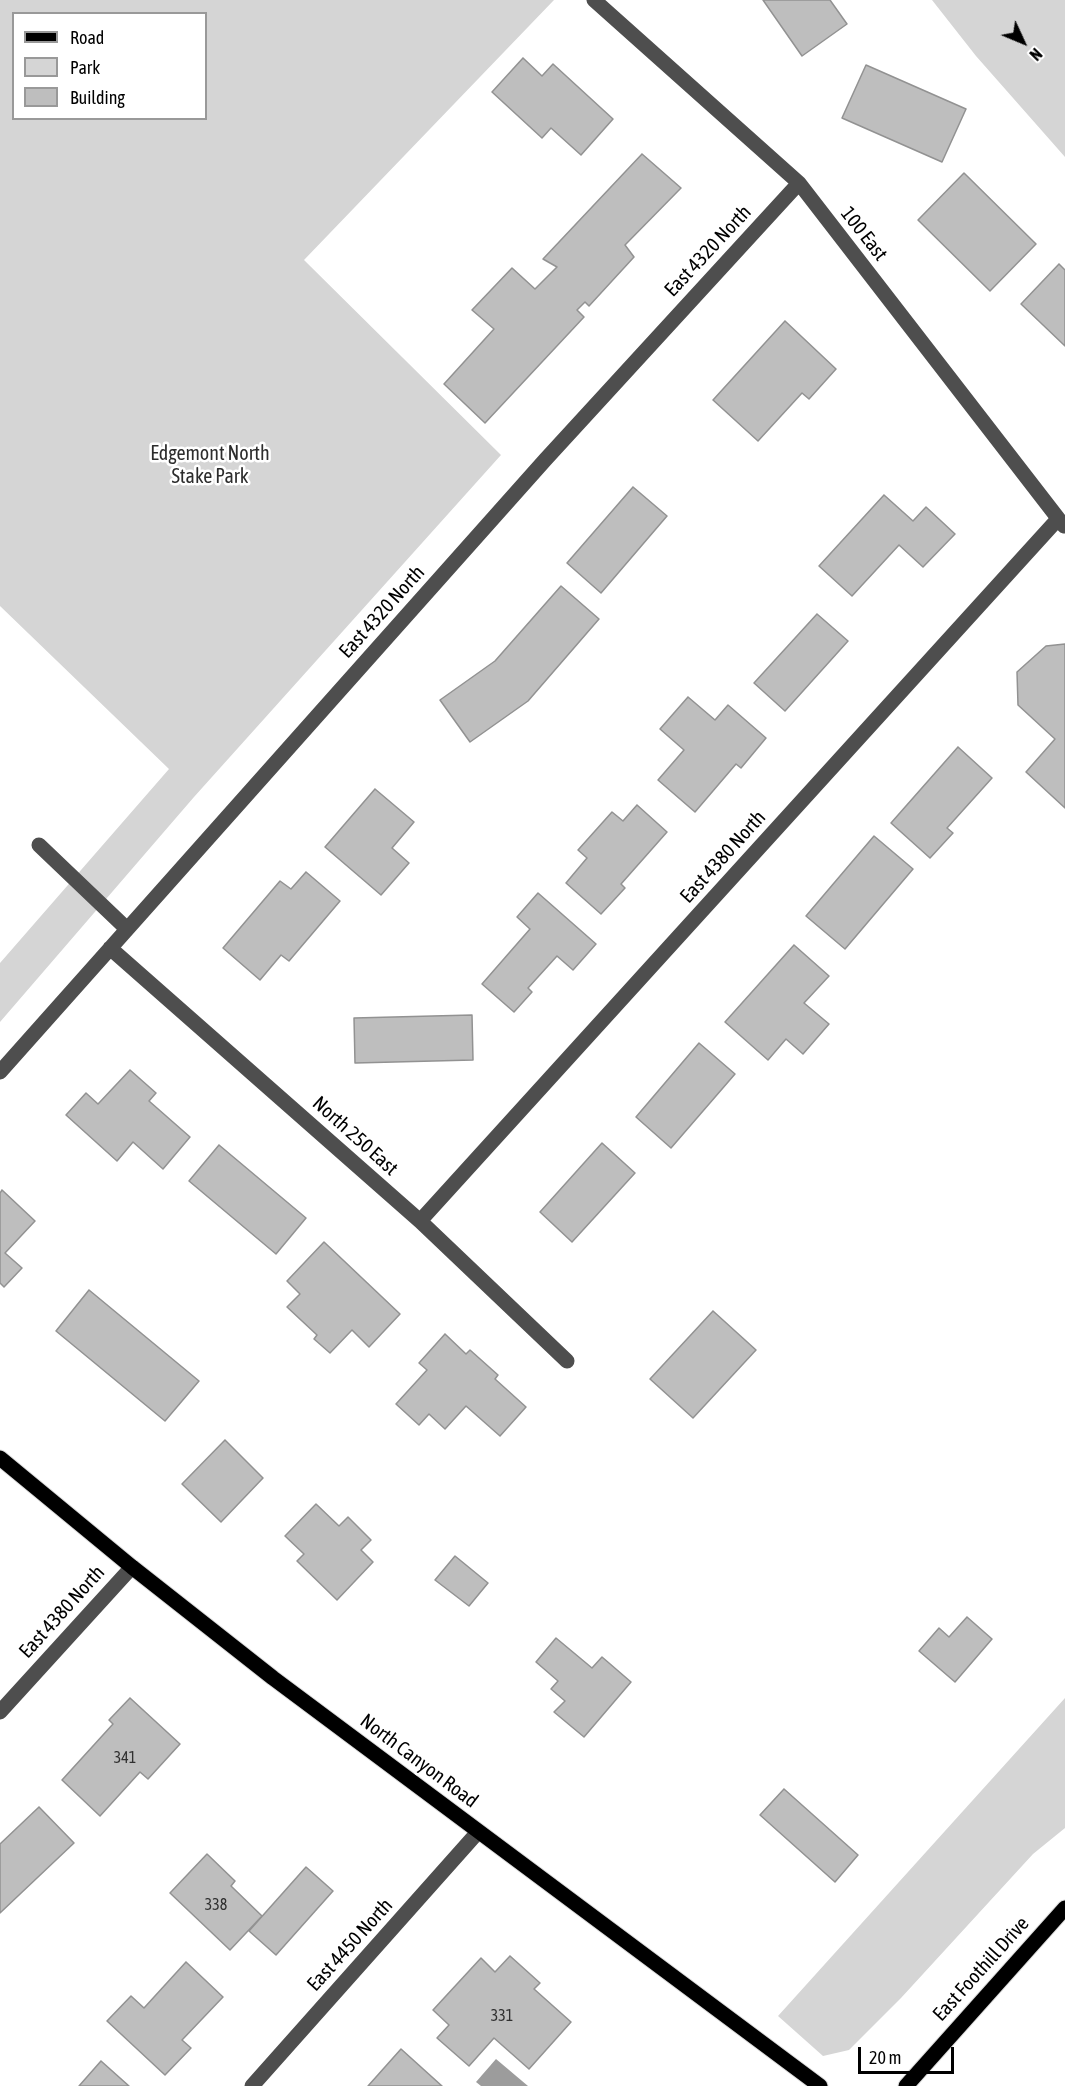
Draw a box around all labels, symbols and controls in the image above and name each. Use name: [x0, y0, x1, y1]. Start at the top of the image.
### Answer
legend: [12, 12, 207, 120]
north arrow: [993, 12, 1053, 72]
text: Road: [70, 27, 104, 48]
text: N: [1026, 45, 1046, 64]
text: Park: [70, 57, 100, 78]
text: Building: [70, 87, 125, 108]
street label: East 4320 North: [660, 200, 756, 302]
street label: 100 East: [836, 202, 892, 266]
park label: Edgemont North Stake Park: [150, 442, 270, 489]
street label: East 4320 North: [334, 561, 430, 663]
street label: East 4380 North: [675, 806, 771, 908]
street label: North 250 East: [307, 1091, 403, 1181]
street label: East 4380 North: [14, 1561, 110, 1663]
street label: North Canyon Road: [355, 1709, 483, 1813]
house number: 341: [114, 1748, 136, 1768]
street label: East 4450 North: [302, 1894, 398, 1996]
house number: 338: [205, 1895, 227, 1915]
street label: East Foothill Drive: [928, 1912, 1034, 2026]
house number: 331: [491, 2006, 513, 2026]
scale bar: [861, 2035, 957, 2073]
text: 20 m: [869, 2047, 901, 2068]

